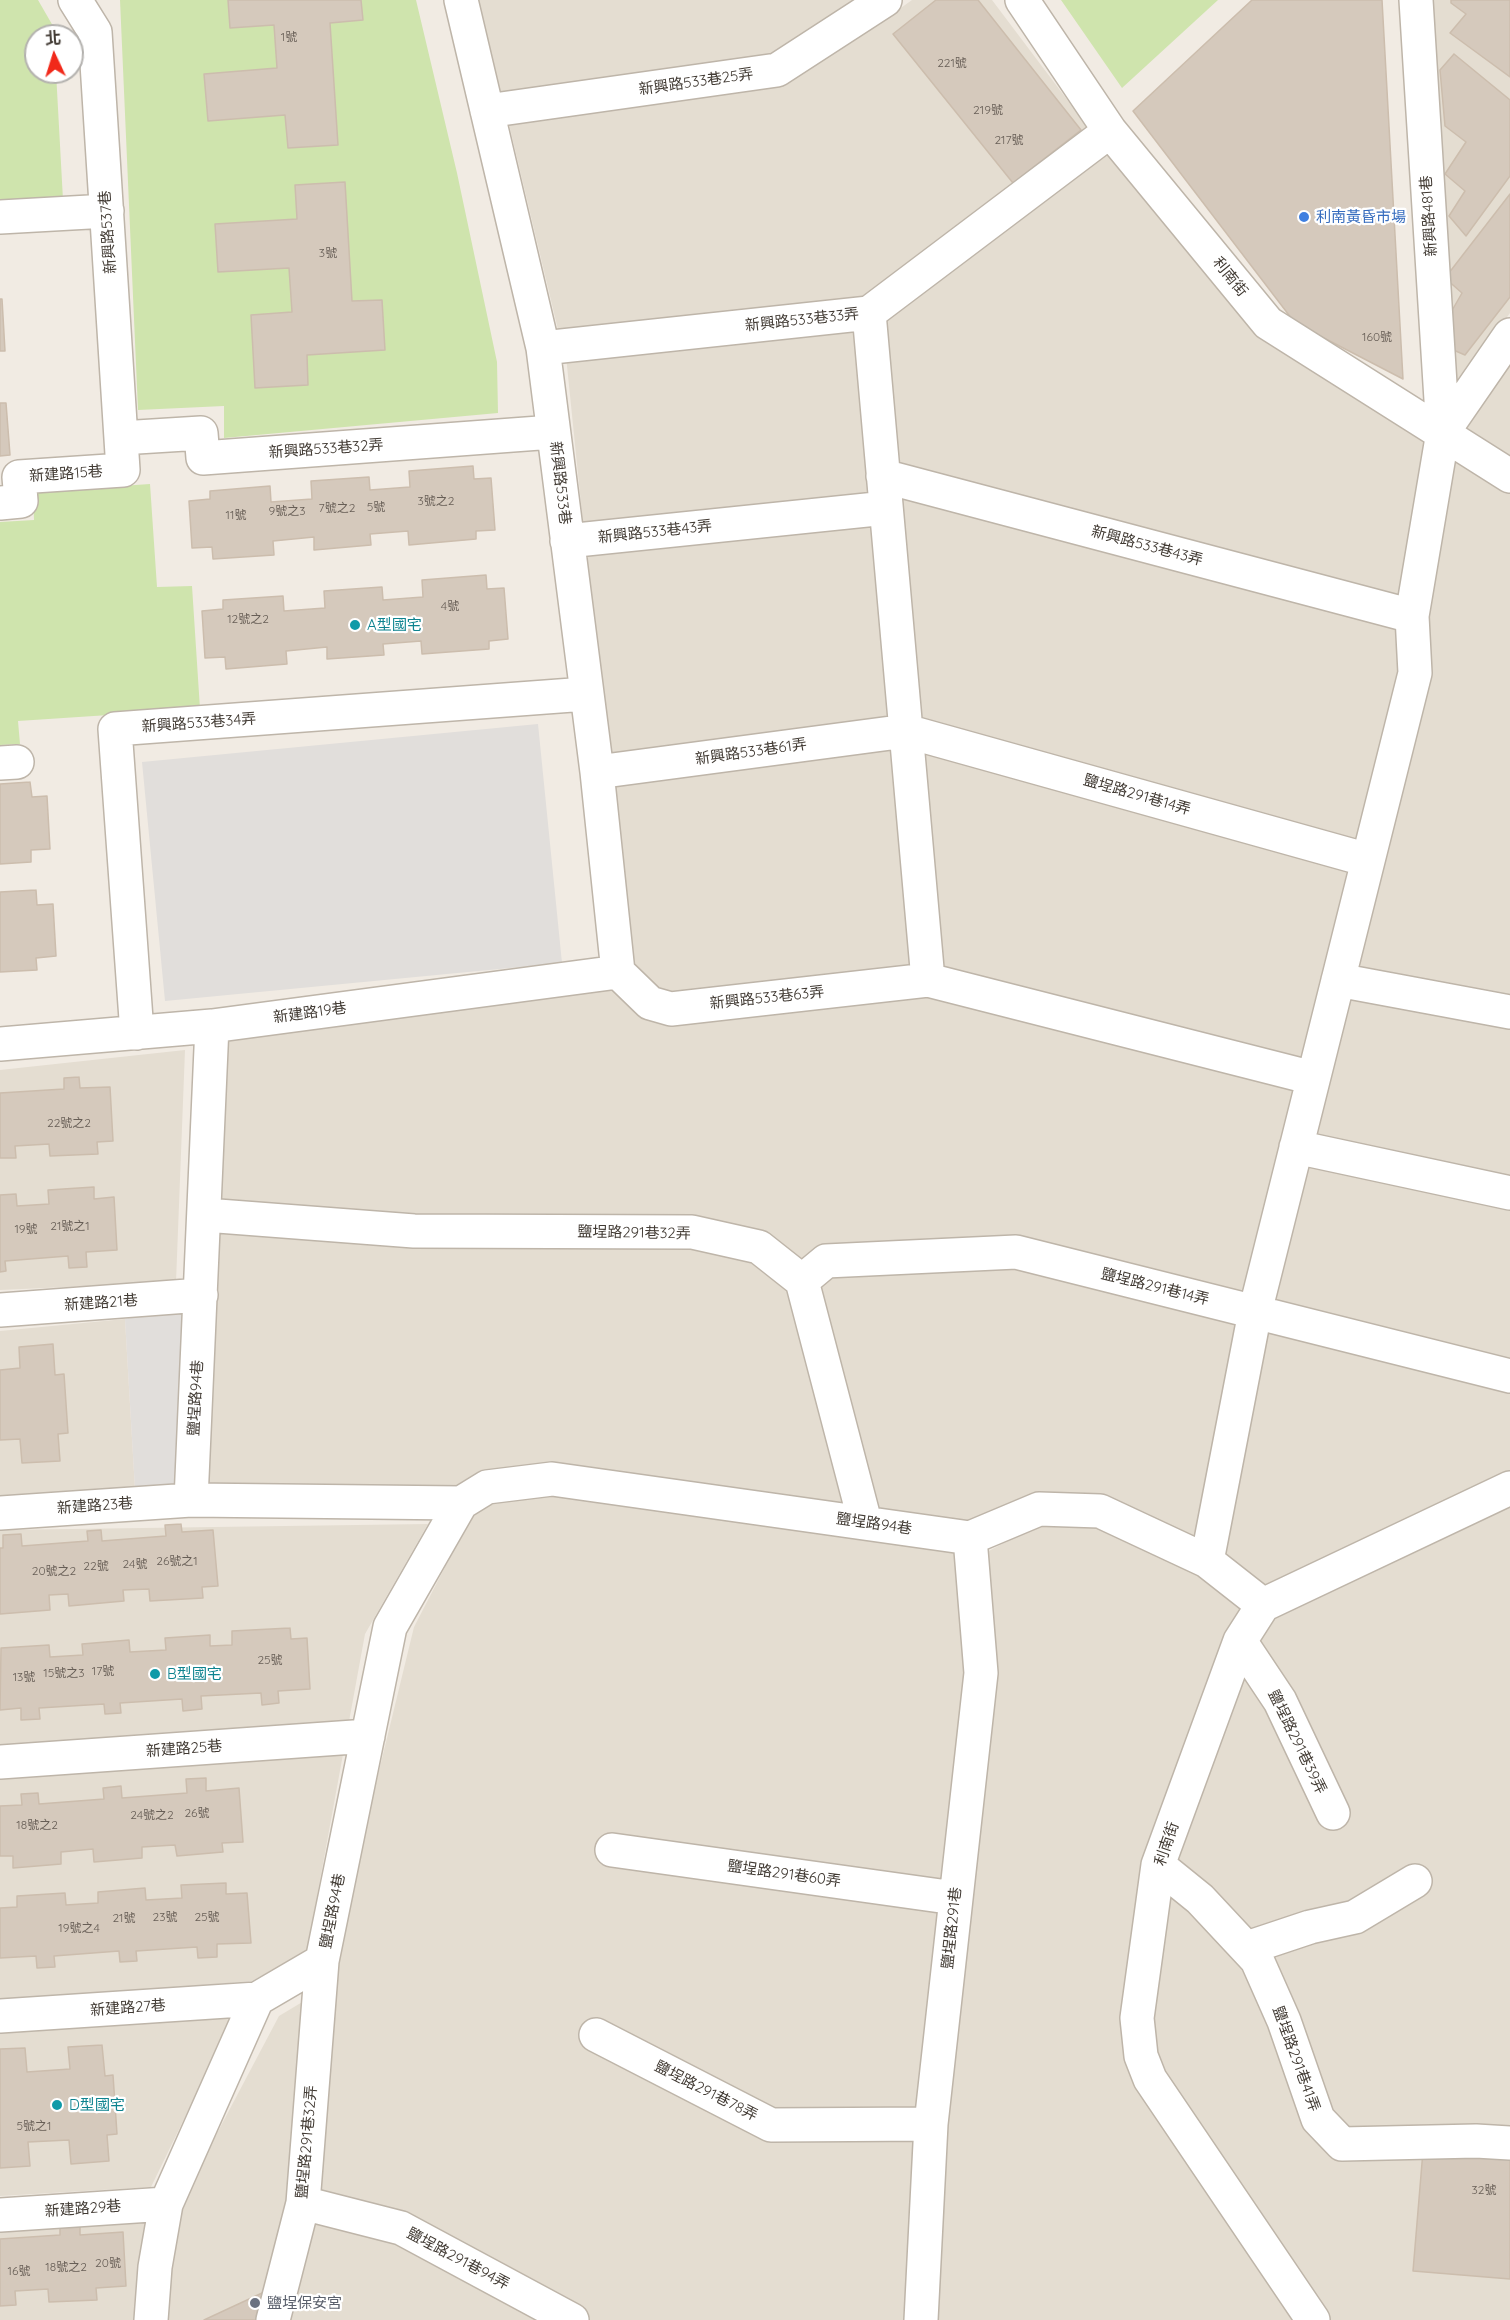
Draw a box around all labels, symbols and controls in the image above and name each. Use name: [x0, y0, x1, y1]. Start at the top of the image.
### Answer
north arrow: [24, 24, 84, 84]
text: 北: [44, 28, 62, 49]
house number: 1號: [281, 30, 297, 44]
house number: 221號: [937, 56, 967, 70]
street label: 新興路533巷25弄: [638, 65, 754, 99]
house number: 219號: [973, 103, 1003, 117]
house number: 217號: [994, 133, 1024, 147]
street label: 新興路481巷: [1417, 175, 1441, 257]
street label: 新興路537巷: [96, 190, 120, 274]
place label: 利南黃昏市場: [1316, 208, 1406, 226]
marker: 利南黃昏市場: [1297, 210, 1311, 224]
house number: 3號: [319, 246, 337, 260]
street label: 利南街: [1209, 254, 1251, 300]
street label: 新興路533巷33弄: [744, 305, 860, 335]
house number: 160號: [1362, 330, 1392, 344]
street label: 新興路533巷32弄: [268, 436, 384, 462]
street label: 新興路533巷: [546, 440, 574, 526]
street label: 新建路15巷: [29, 462, 103, 486]
house number: 3號之2: [418, 494, 454, 508]
house number: 5號: [367, 500, 385, 514]
house number: 7號之2: [319, 501, 355, 515]
house number: 9號之3: [269, 504, 305, 518]
house number: 11號: [226, 508, 246, 522]
street label: 新興路533巷43弄: [597, 517, 713, 547]
street label: 新興路533巷43弄: [1089, 522, 1205, 570]
house number: 4號: [441, 599, 459, 613]
house number: 12號之2: [227, 612, 269, 626]
place label: A型國宅: [367, 616, 422, 634]
marker: A型國宅: [348, 618, 362, 632]
street label: 新興路533巷34弄: [141, 710, 257, 736]
street label: 新興路533巷61弄: [694, 735, 808, 769]
street label: 鹽埕路291巷14弄: [1081, 771, 1193, 819]
street label: 新興路533巷63弄: [709, 983, 825, 1013]
street label: 新建路19巷: [272, 999, 348, 1027]
house number: 22號之2: [47, 1116, 91, 1130]
house number: 21號之1: [50, 1219, 90, 1233]
house number: 19號: [14, 1222, 38, 1236]
street label: 鹽埕路291巷32弄: [577, 1223, 691, 1243]
street label: 鹽埕路291巷14弄: [1099, 1265, 1211, 1309]
street label: 新建路21巷: [64, 1291, 138, 1315]
street label: 鹽埕路94巷: [185, 1359, 207, 1437]
street label: 新建路23巷: [56, 1494, 134, 1518]
street label: 鹽埕路94巷: [835, 1510, 913, 1538]
house number: 26號之1: [156, 1554, 198, 1568]
house number: 24號: [123, 1557, 147, 1571]
house number: 22號: [83, 1559, 109, 1573]
house number: 20號之2: [32, 1564, 76, 1578]
house number: 25號: [257, 1653, 283, 1667]
house number: 17號: [92, 1664, 114, 1678]
place label: B型國宅: [167, 1665, 222, 1683]
house number: 15號之3: [43, 1666, 85, 1680]
marker: B型國宅: [148, 1667, 162, 1681]
house number: 13號: [13, 1670, 35, 1684]
street label: 鹽埕路291巷39弄: [1264, 1687, 1330, 1797]
street label: 新建路25巷: [145, 1737, 223, 1761]
house number: 26號: [184, 1806, 210, 1820]
house number: 24號之2: [130, 1808, 174, 1822]
house number: 18號之2: [16, 1818, 58, 1832]
street label: 利南街: [1151, 1820, 1183, 1868]
street label: 鹽埕路291巷60弄: [726, 1857, 842, 1891]
street label: 鹽埕路94巷: [317, 1872, 349, 1950]
street label: 鹽埕路291巷: [939, 1886, 965, 1970]
house number: 23號: [153, 1910, 177, 1924]
house number: 25號: [194, 1910, 220, 1924]
house number: 21號: [112, 1911, 136, 1925]
house number: 19號之4: [58, 1921, 100, 1935]
street label: 新建路27巷: [90, 1996, 166, 2020]
street label: 鹽埕路291巷41弄: [1269, 2004, 1323, 2114]
street label: 鹽埕路291巷78弄: [652, 2057, 760, 2125]
street label: 鹽埕路291巷32弄: [293, 2085, 321, 2199]
place label: D型國宅: [69, 2096, 125, 2114]
marker: D型國宅: [50, 2098, 64, 2112]
house number: 5號之1: [17, 2119, 51, 2133]
house number: 32號: [1472, 2183, 1496, 2197]
street label: 新建路29巷: [44, 2197, 122, 2221]
street label: 鹽埕路291巷94弄: [404, 2224, 512, 2294]
house number: 20號: [95, 2256, 121, 2270]
house number: 18號之2: [45, 2260, 87, 2274]
house number: 16號: [8, 2264, 30, 2278]
place label: 鹽埕保安宮: [267, 2294, 342, 2312]
marker: 鹽埕保安宮: [248, 2296, 262, 2310]

